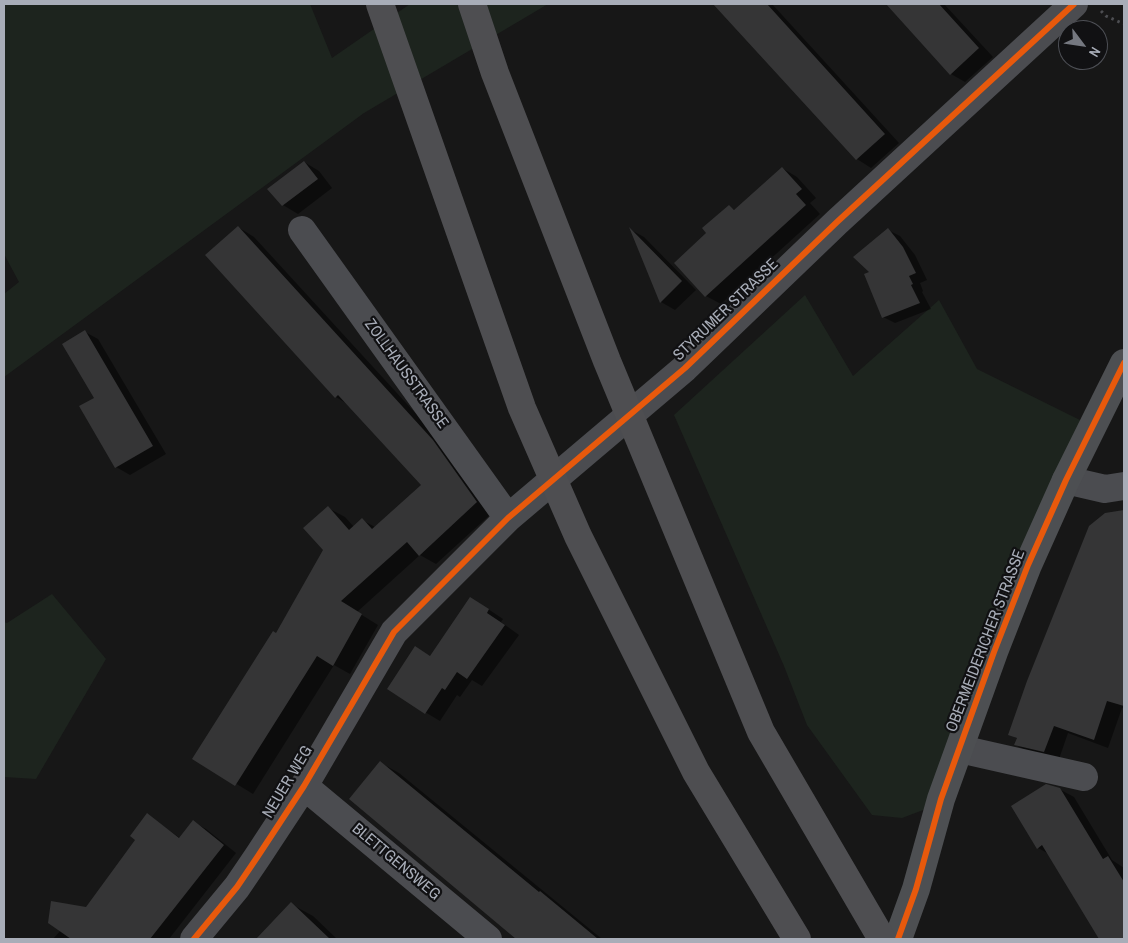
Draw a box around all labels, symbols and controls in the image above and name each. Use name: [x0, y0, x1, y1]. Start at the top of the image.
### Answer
north arrow: [1058, 20, 1108, 70]
text: N: [1085, 44, 1105, 60]
street label: STYRUMER STRASSE: [670, 255, 782, 365]
street label: ZOLLHAUSSTRASSE: [360, 316, 452, 432]
street label: OBERMEIDERICHER STRASSE: [942, 547, 1030, 735]
street label: NEUER WEG: [259, 742, 317, 822]
street label: BLETTGENSWEG: [348, 819, 444, 905]

